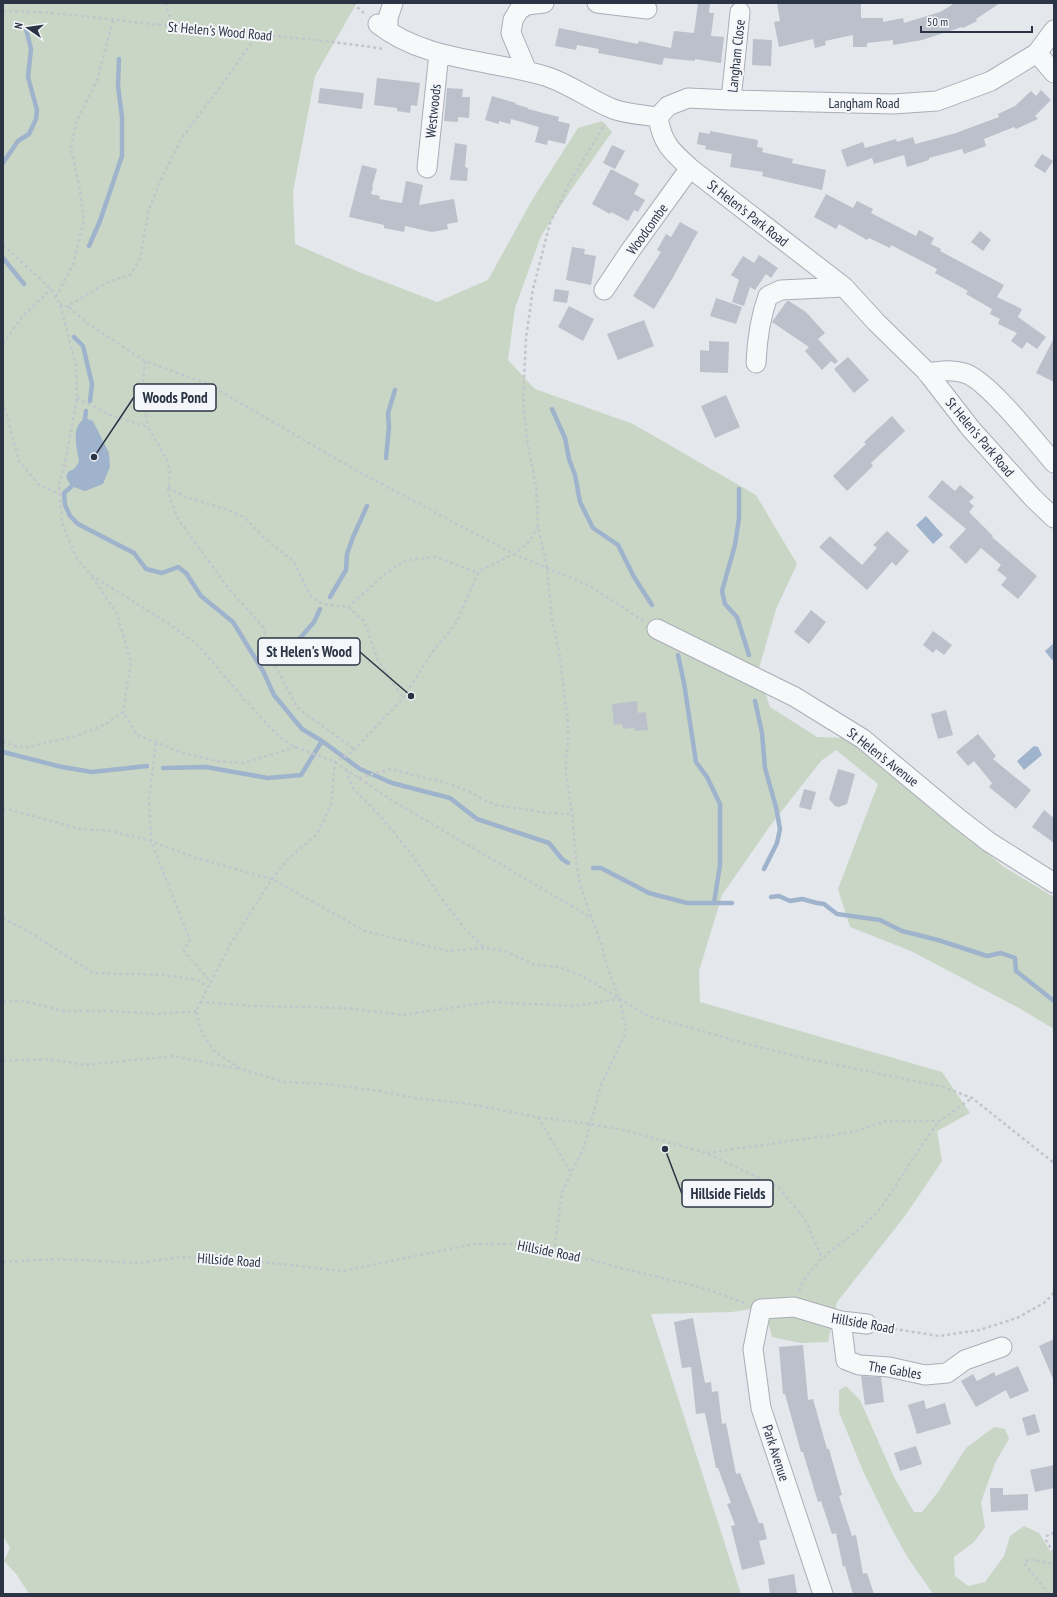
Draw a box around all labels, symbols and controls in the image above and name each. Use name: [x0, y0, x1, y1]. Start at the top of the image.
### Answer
north arrow: [8, 8, 48, 48]
scale bar: [921, 8, 1032, 34]
text: 50 m: [927, 14, 948, 29]
street label: St Helen's Wood Road: [167, 17, 273, 45]
street label: Langham Close: [723, 18, 749, 93]
text: N: [11, 21, 26, 30]
street label: Westwoods: [421, 83, 445, 139]
street label: Langham Road: [828, 94, 900, 112]
street label: St Helen's Park Road: [704, 176, 792, 250]
street label: Woodcombe: [622, 200, 672, 258]
callout: Woods Pond: [134, 384, 216, 411]
text: Woods Pond: [141, 388, 208, 407]
street label: St Helen's Park Road: [942, 394, 1018, 480]
callout: St Helen's Wood: [258, 638, 360, 665]
text: St Helen's Wood: [266, 642, 352, 661]
street label: St Helen's Avenue: [844, 723, 923, 791]
callout: Hillside Fields: [682, 1180, 773, 1207]
text: Hillside Fields: [690, 1184, 766, 1203]
street label: Hillside Road: [516, 1236, 582, 1266]
street label: Hillside Road: [197, 1249, 261, 1271]
street label: Hillside Road: [830, 1309, 896, 1337]
street label: The Gables: [867, 1357, 923, 1383]
street label: Park Avenue: [758, 1422, 794, 1484]

